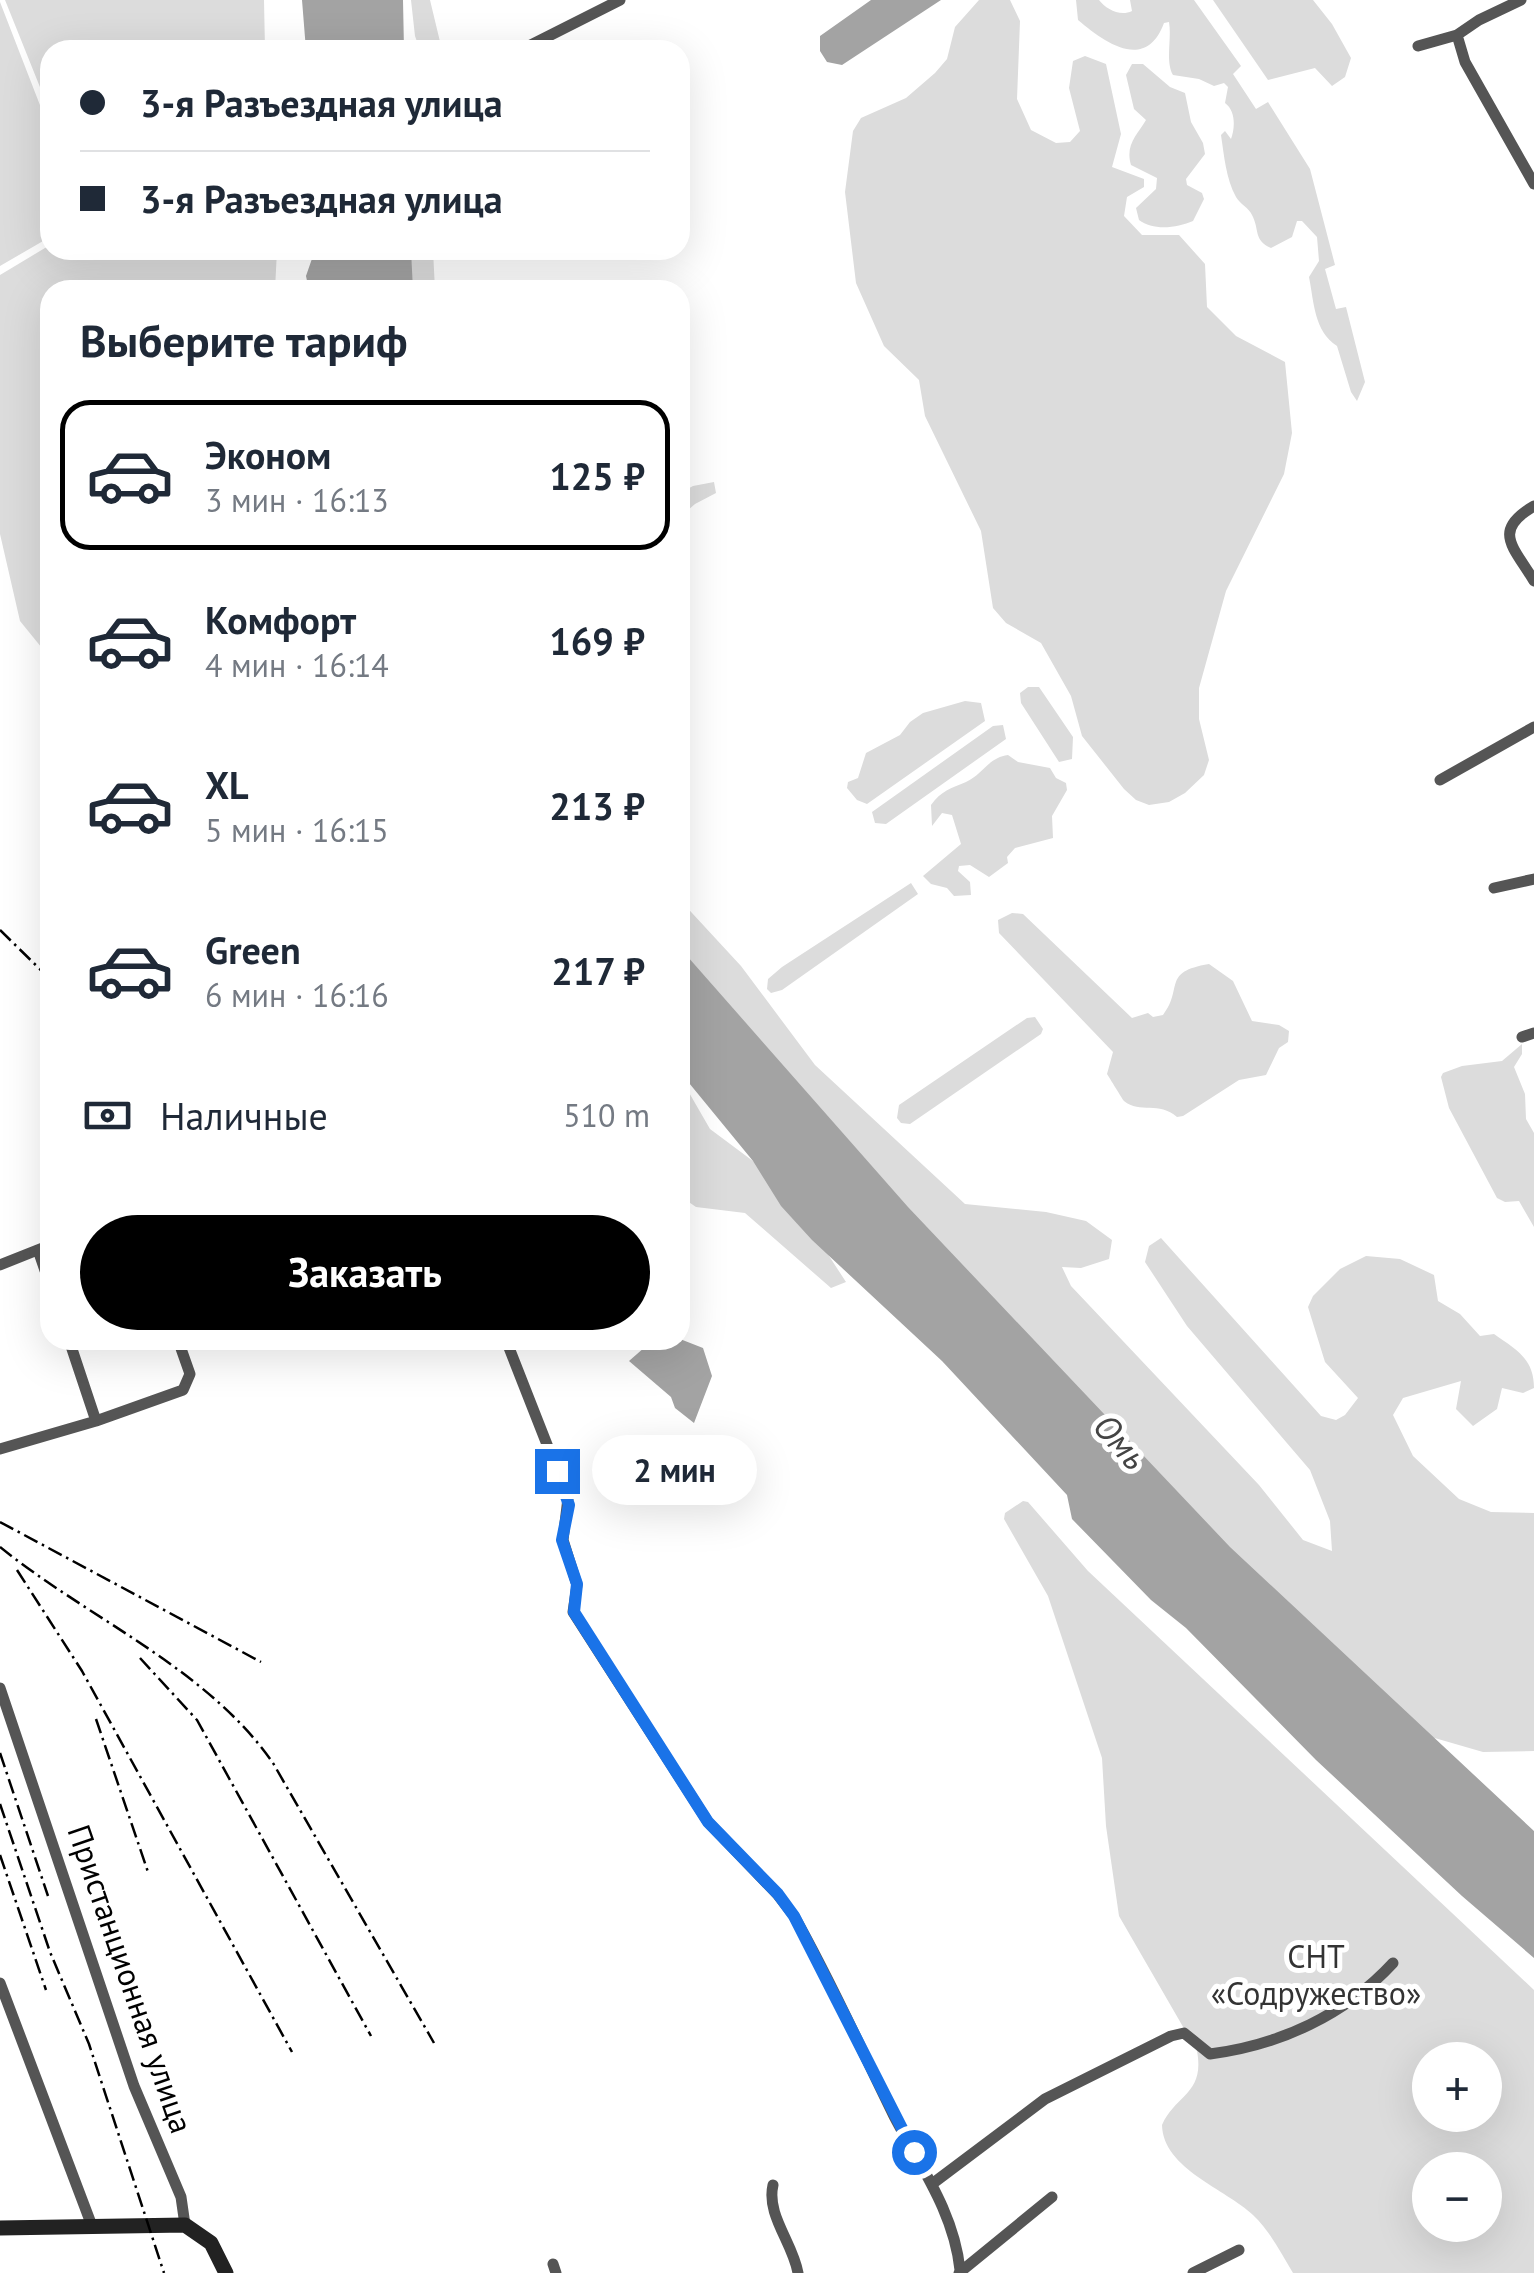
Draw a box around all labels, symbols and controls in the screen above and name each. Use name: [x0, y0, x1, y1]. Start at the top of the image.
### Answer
text: 3-я Разъездная улица: [140, 78, 502, 127]
text: 3-я Разъездная улица: [140, 174, 502, 223]
text: Выберите тариф: [80, 311, 407, 369]
icon: car: [85, 430, 175, 520]
text: Эконом: [205, 430, 331, 479]
text: 125 ₽: [549, 451, 645, 500]
text: 3 мин · 16:13: [205, 479, 389, 521]
icon: car: [85, 595, 175, 685]
text: Комфорт: [205, 595, 356, 644]
text: 169 ₽: [549, 616, 645, 665]
text: 4 мин · 16:14: [205, 644, 389, 686]
icon: car: [85, 760, 175, 850]
text: XL: [205, 760, 249, 809]
text: 213 ₽: [549, 781, 645, 830]
text: 5 мин · 16:15: [205, 809, 389, 851]
icon: car: [85, 925, 175, 1015]
text: Green: [205, 925, 301, 974]
text: 217 ₽: [551, 946, 645, 995]
text: 6 мин · 16:16: [205, 974, 389, 1016]
icon: cash: [80, 1088, 135, 1143]
text: Наличные: [160, 1091, 328, 1140]
text: 510 m: [563, 1094, 650, 1136]
button: Заказать: [80, 1215, 650, 1330]
water label: Омь: [1084, 1404, 1158, 1479]
callout: 2 мин: [592, 1436, 757, 1506]
route end: [535, 1449, 580, 1494]
text: 2 мин: [633, 1449, 716, 1491]
street label: Пристанционная улица: [58, 1819, 203, 2138]
park label: СНТ «Содружество»: [1211, 1935, 1421, 2014]
map controls: [1412, 2042, 1502, 2242]
button: +: [1412, 2042, 1502, 2132]
route start: [892, 2130, 937, 2175]
button: −: [1412, 2152, 1502, 2242]

